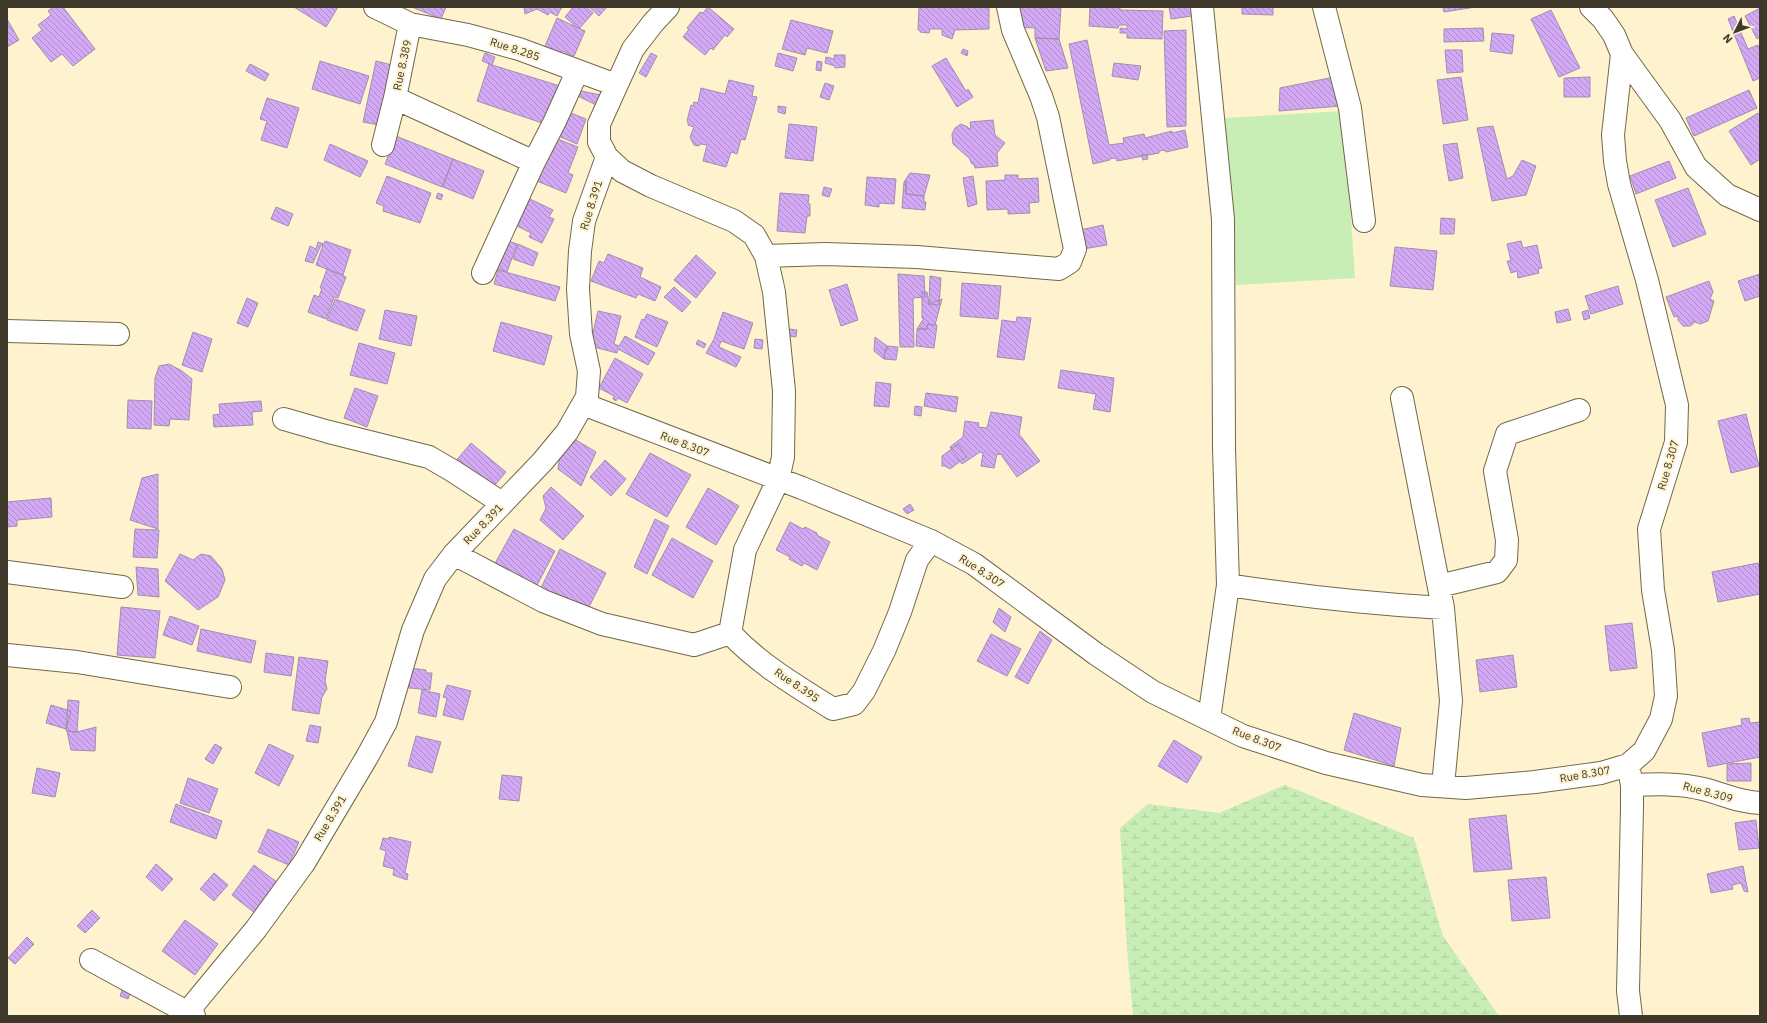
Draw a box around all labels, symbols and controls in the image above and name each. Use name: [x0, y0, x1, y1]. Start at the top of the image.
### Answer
north arrow: [1715, 12, 1755, 52]
text: N: [1720, 31, 1735, 46]
street label: Rue 8.285: [488, 34, 542, 64]
street label: Rue 8.389: [390, 38, 414, 92]
street label: Rue 8.391: [577, 178, 605, 232]
street label: Rue 8.307: [659, 428, 711, 460]
street label: Rue 8.307: [1654, 438, 1682, 492]
street label: Rue 8.391: [460, 500, 506, 547]
street label: Rue 8.307: [957, 551, 1007, 591]
street label: Rue 8.395: [772, 665, 822, 705]
street label: Rue 8.307: [1231, 723, 1283, 755]
street label: Rue 8.307: [1559, 763, 1611, 785]
street label: Rue 8.309: [1681, 779, 1735, 805]
street label: Rue 8.391: [311, 792, 349, 844]

